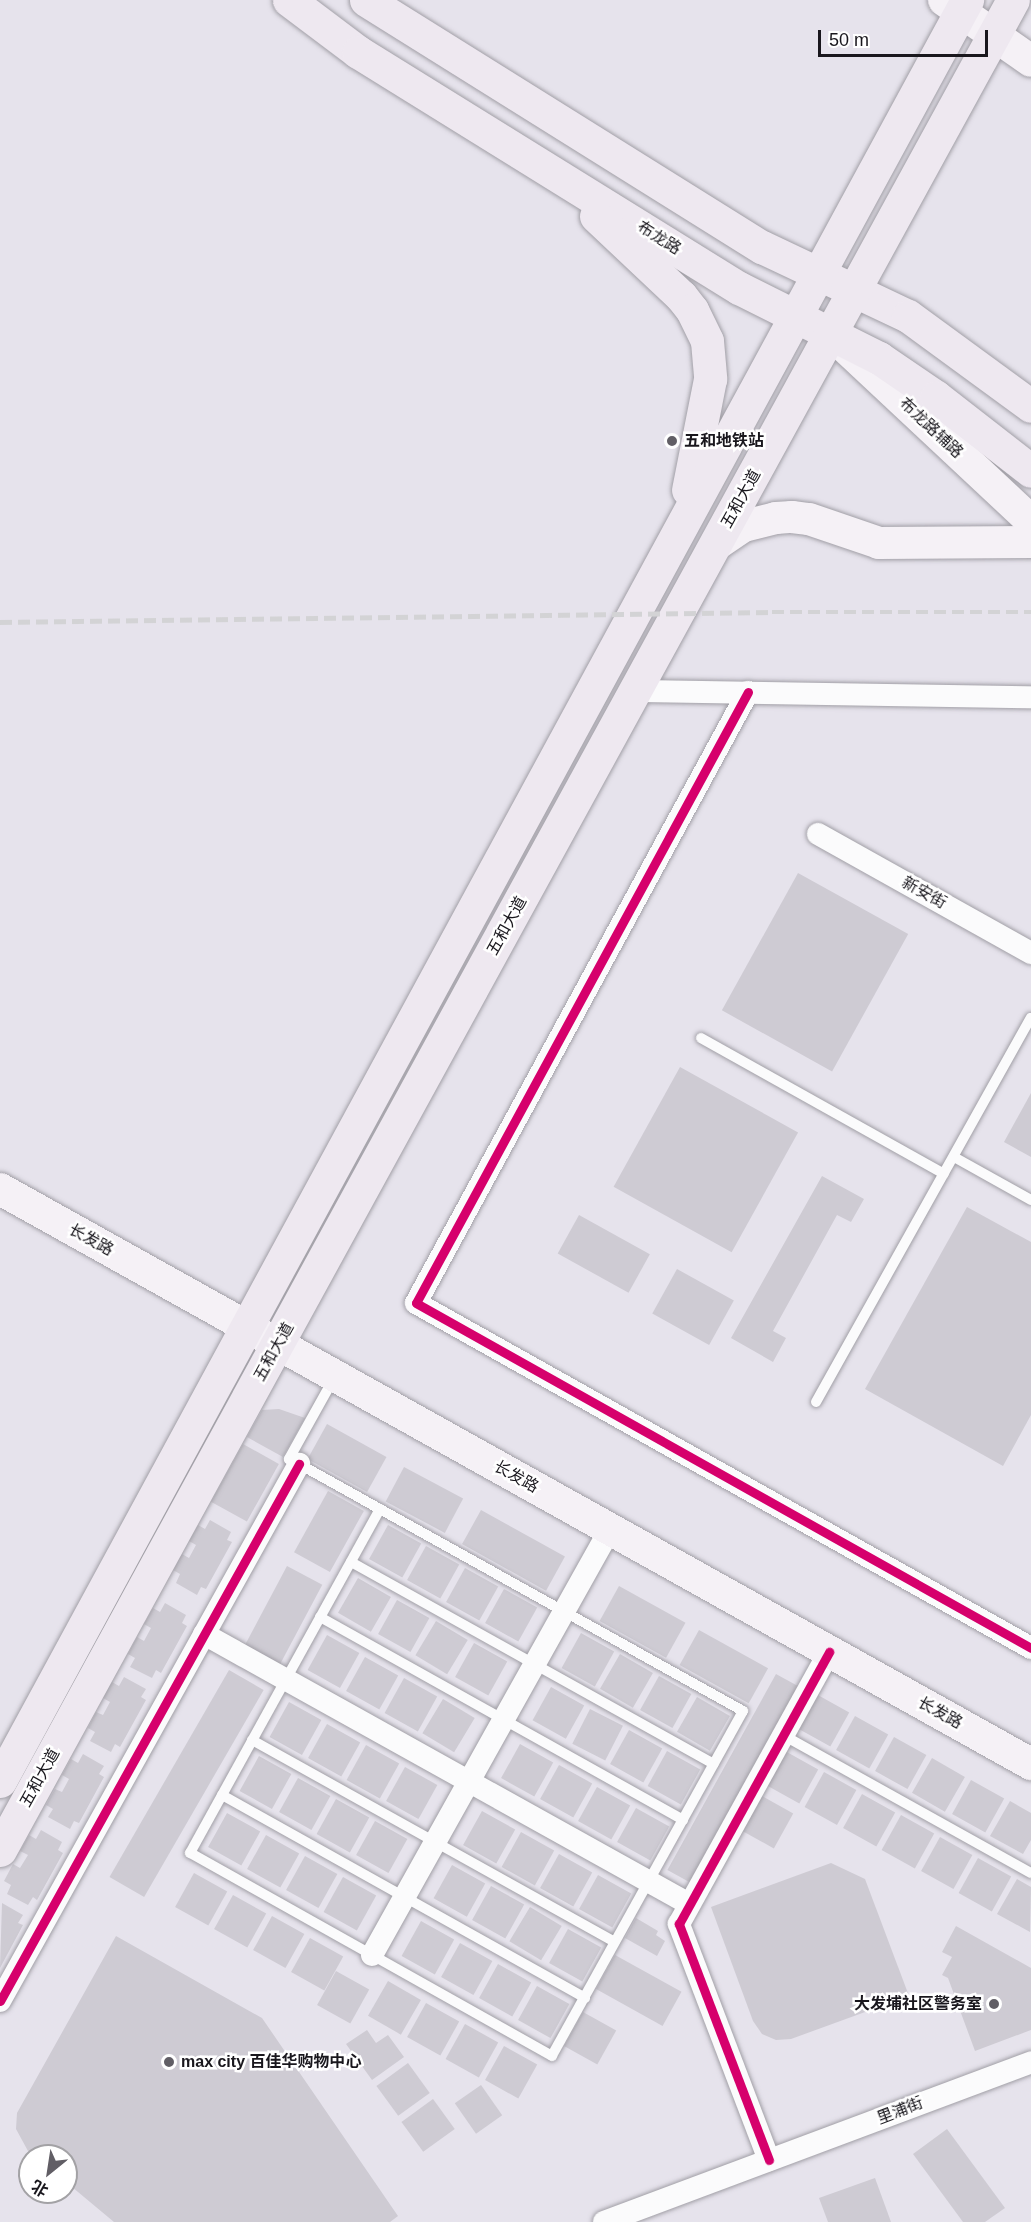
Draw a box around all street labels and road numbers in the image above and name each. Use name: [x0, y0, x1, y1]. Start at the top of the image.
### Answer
street label: 布龙路: [634, 217, 684, 259]
street label: 布龙路辅路: [895, 394, 967, 462]
street label: 五和大道: [717, 466, 765, 532]
street label: 新安街: [898, 873, 950, 913]
street label: 五和大道: [483, 893, 531, 959]
street label: 长发路: [65, 1220, 117, 1260]
street label: 五和大道: [250, 1319, 298, 1385]
street label: 长发路: [490, 1457, 542, 1497]
street label: 长发路: [914, 1693, 966, 1733]
street label: 五和大道: [16, 1745, 64, 1811]
street label: 里浦街: [874, 2093, 926, 2129]

